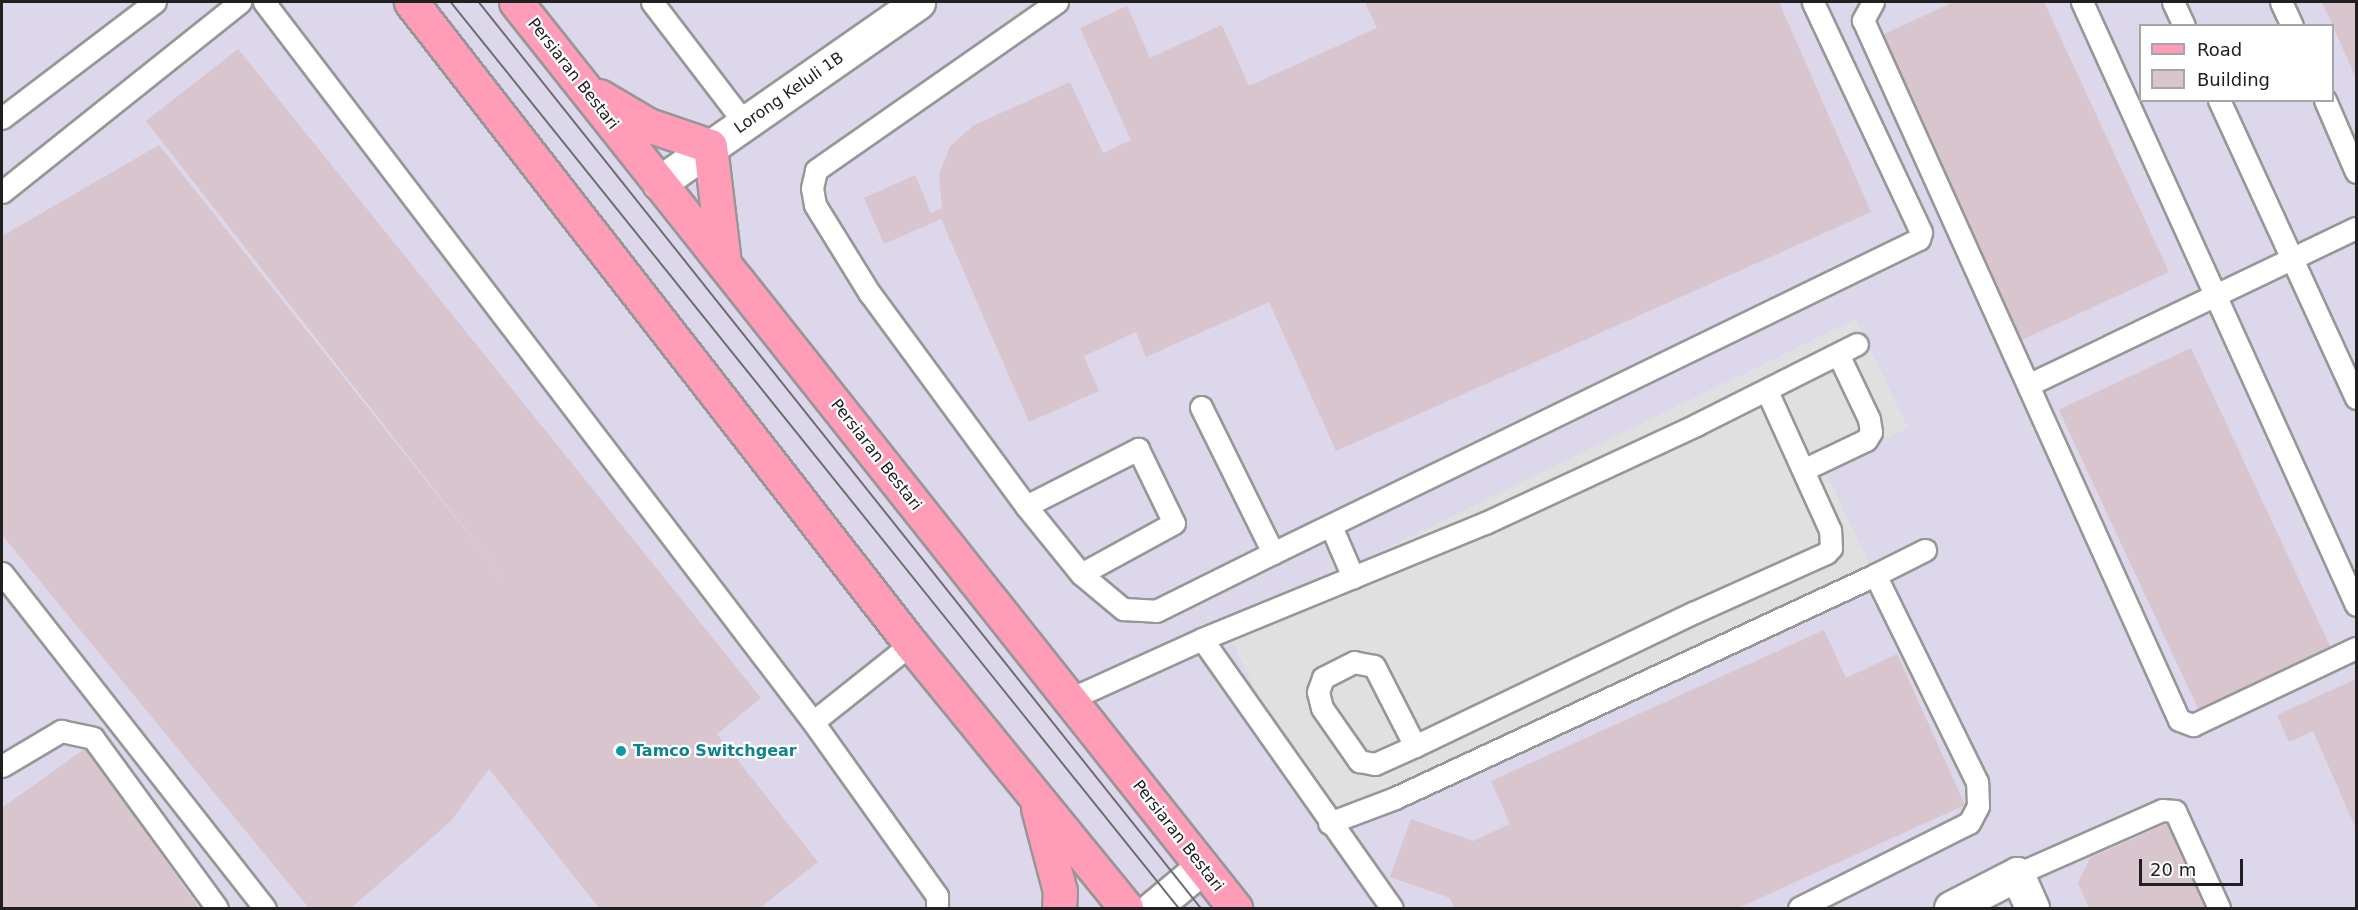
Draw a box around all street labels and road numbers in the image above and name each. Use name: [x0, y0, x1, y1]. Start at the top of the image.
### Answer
street label: Persiaran Bestari: [524, 15, 622, 133]
street label: Lorong Keluli 1B: [731, 48, 847, 138]
street label: Persiaran Bestari: [827, 396, 925, 514]
street label: Persiaran Bestari: [1129, 777, 1227, 895]

